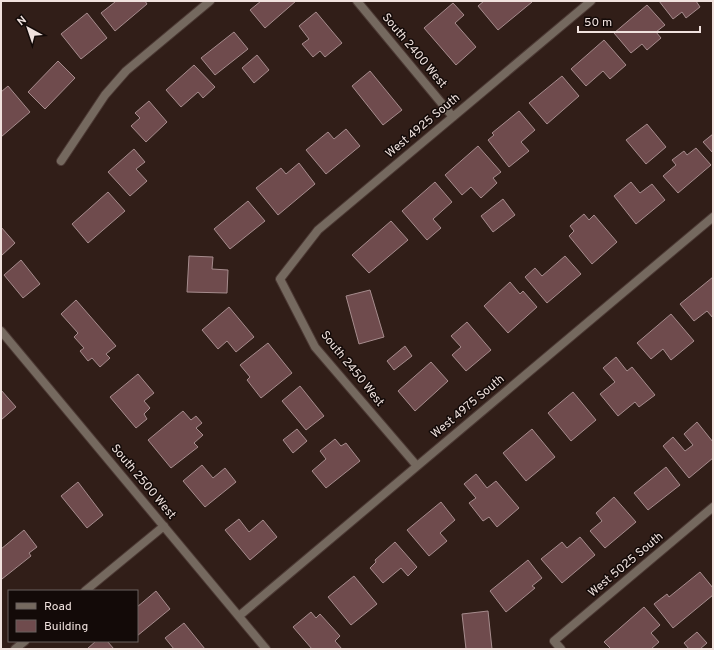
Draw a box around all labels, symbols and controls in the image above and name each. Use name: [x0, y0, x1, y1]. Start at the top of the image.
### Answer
north arrow: [8, 8, 48, 48]
scale bar: [578, 8, 700, 34]
street label: South 2400 West: [378, 10, 450, 92]
text: N: [15, 13, 30, 29]
text: 50 m: [584, 15, 612, 31]
street label: West 4925 South: [382, 90, 464, 162]
street label: South 2450 West: [317, 328, 387, 410]
street label: West 4975 South: [428, 372, 508, 442]
street label: South 2500 West: [107, 441, 179, 523]
street label: West 5025 South: [585, 529, 667, 601]
legend: [8, 590, 138, 642]
text: Road: [44, 599, 72, 615]
text: Building: [44, 619, 88, 635]

